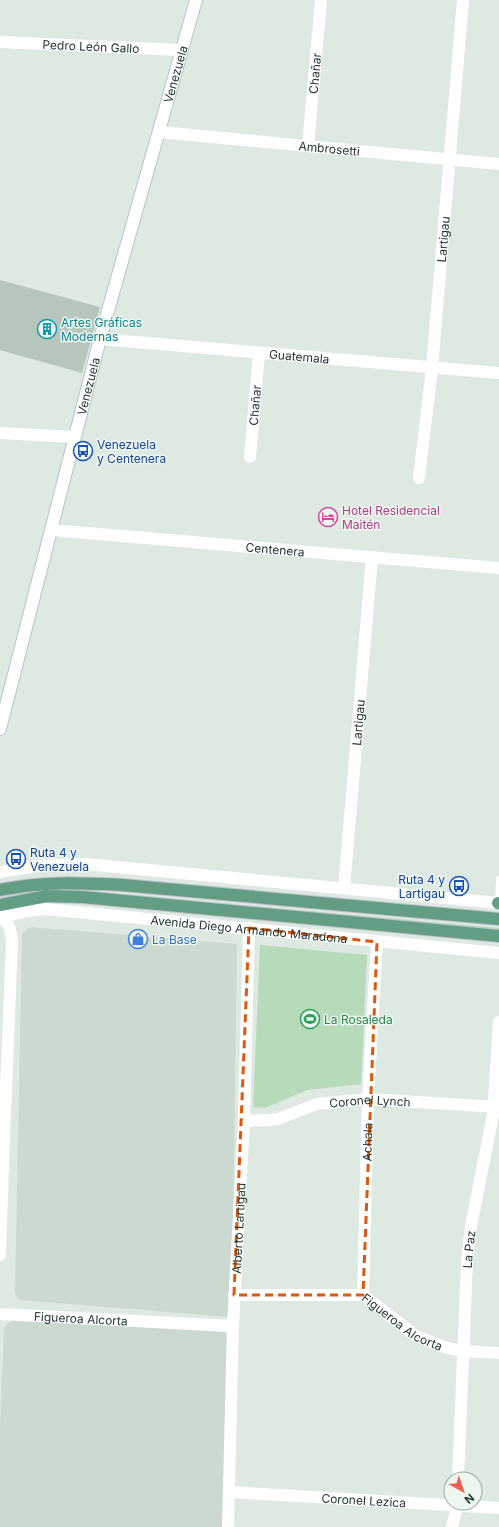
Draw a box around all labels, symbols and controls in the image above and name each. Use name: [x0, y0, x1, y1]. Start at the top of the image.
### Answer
street label: Pedro León Gallo: [42, 36, 140, 56]
street label: Venezuela: [160, 44, 190, 104]
street label: Chañar: [305, 52, 324, 94]
street label: Ambrosetti: [298, 138, 361, 158]
street label: Lartigau: [433, 216, 452, 263]
place label: Artes Gráficas Modernas: [61, 315, 142, 344]
building icon: Artes Gráficas Modernas: [36, 318, 58, 340]
street label: Guatemala: [268, 346, 330, 366]
street label: Venezuela: [73, 356, 103, 417]
street label: Chañar: [245, 384, 264, 426]
place label: Venezuela y Centenera: [97, 437, 166, 466]
bus stop icon: Venezuela y Centenera: [72, 440, 94, 462]
place label: Hotel Residencial Maitén: [342, 503, 440, 532]
hotel icon: Hotel Residencial Maitén: [317, 506, 339, 528]
street label: Centenera: [245, 539, 305, 559]
street label: Lartigau: [349, 699, 367, 746]
place label: Ruta 4 y Venezuela: [30, 845, 89, 874]
bus stop icon: Ruta 4 y Venezuela: [5, 848, 27, 870]
place label: Ruta 4 y Lartigau: [398, 872, 445, 901]
bus stop icon: Ruta 4 y Lartigau: [448, 875, 470, 897]
street label: Avenida Diego Armando Maradona: [150, 912, 348, 946]
shop icon: La Base: [127, 928, 149, 950]
place label: La Base: [152, 932, 197, 947]
sports icon: La Rosaleda: [299, 1008, 321, 1030]
place label: La Rosaleda: [324, 1012, 393, 1027]
street label: Coronel Lynch: [329, 1091, 411, 1110]
street label: Achala: [359, 1123, 375, 1162]
street label: Alberto Lartigau: [228, 1182, 248, 1274]
street label: La Paz: [459, 1230, 478, 1268]
street label: Figueroa Alcorta: [359, 1290, 445, 1353]
street label: Figueroa Alcorta: [34, 1308, 128, 1328]
north arrow: [443, 1471, 483, 1511]
street label: Coronel Lezica: [321, 1490, 407, 1510]
text: N: [462, 1491, 477, 1507]

